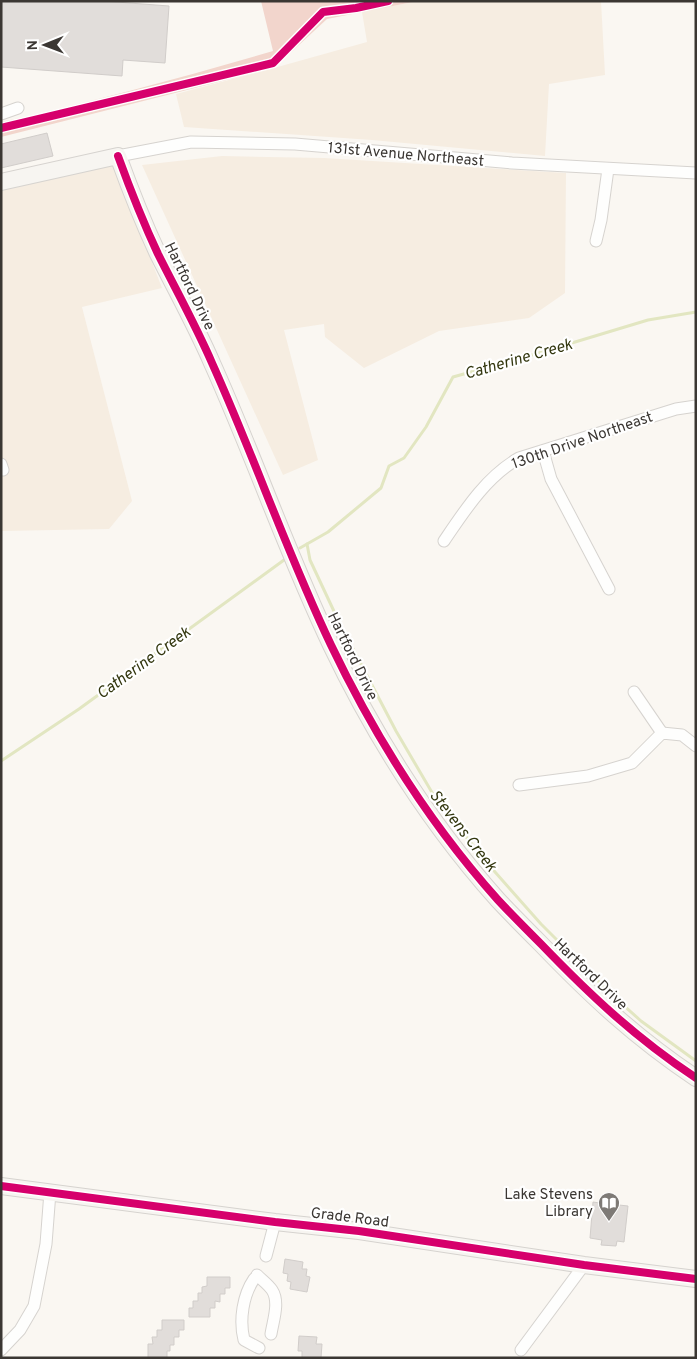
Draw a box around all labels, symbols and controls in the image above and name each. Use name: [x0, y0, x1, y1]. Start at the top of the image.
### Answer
north arrow: [20, 20, 70, 70]
text: N: [25, 40, 42, 50]
street label: 131st Avenue Northeast: [327, 139, 485, 172]
street label: Hartford Drive: [159, 240, 218, 334]
water label: Catherine Creek: [462, 335, 576, 385]
street label: 130th Drive Northeast: [509, 408, 656, 474]
street label: Hartford Drive: [322, 610, 381, 704]
water label: Catherine Creek: [93, 622, 196, 704]
water label: Stevens Creek: [424, 786, 501, 877]
street label: Hartford Drive: [549, 935, 631, 1015]
place label: Lake Stevens Library: [504, 1186, 593, 1222]
library icon: Lake Stevens Library: [597, 1191, 621, 1222]
street label: Grade Road: [310, 1204, 390, 1233]

